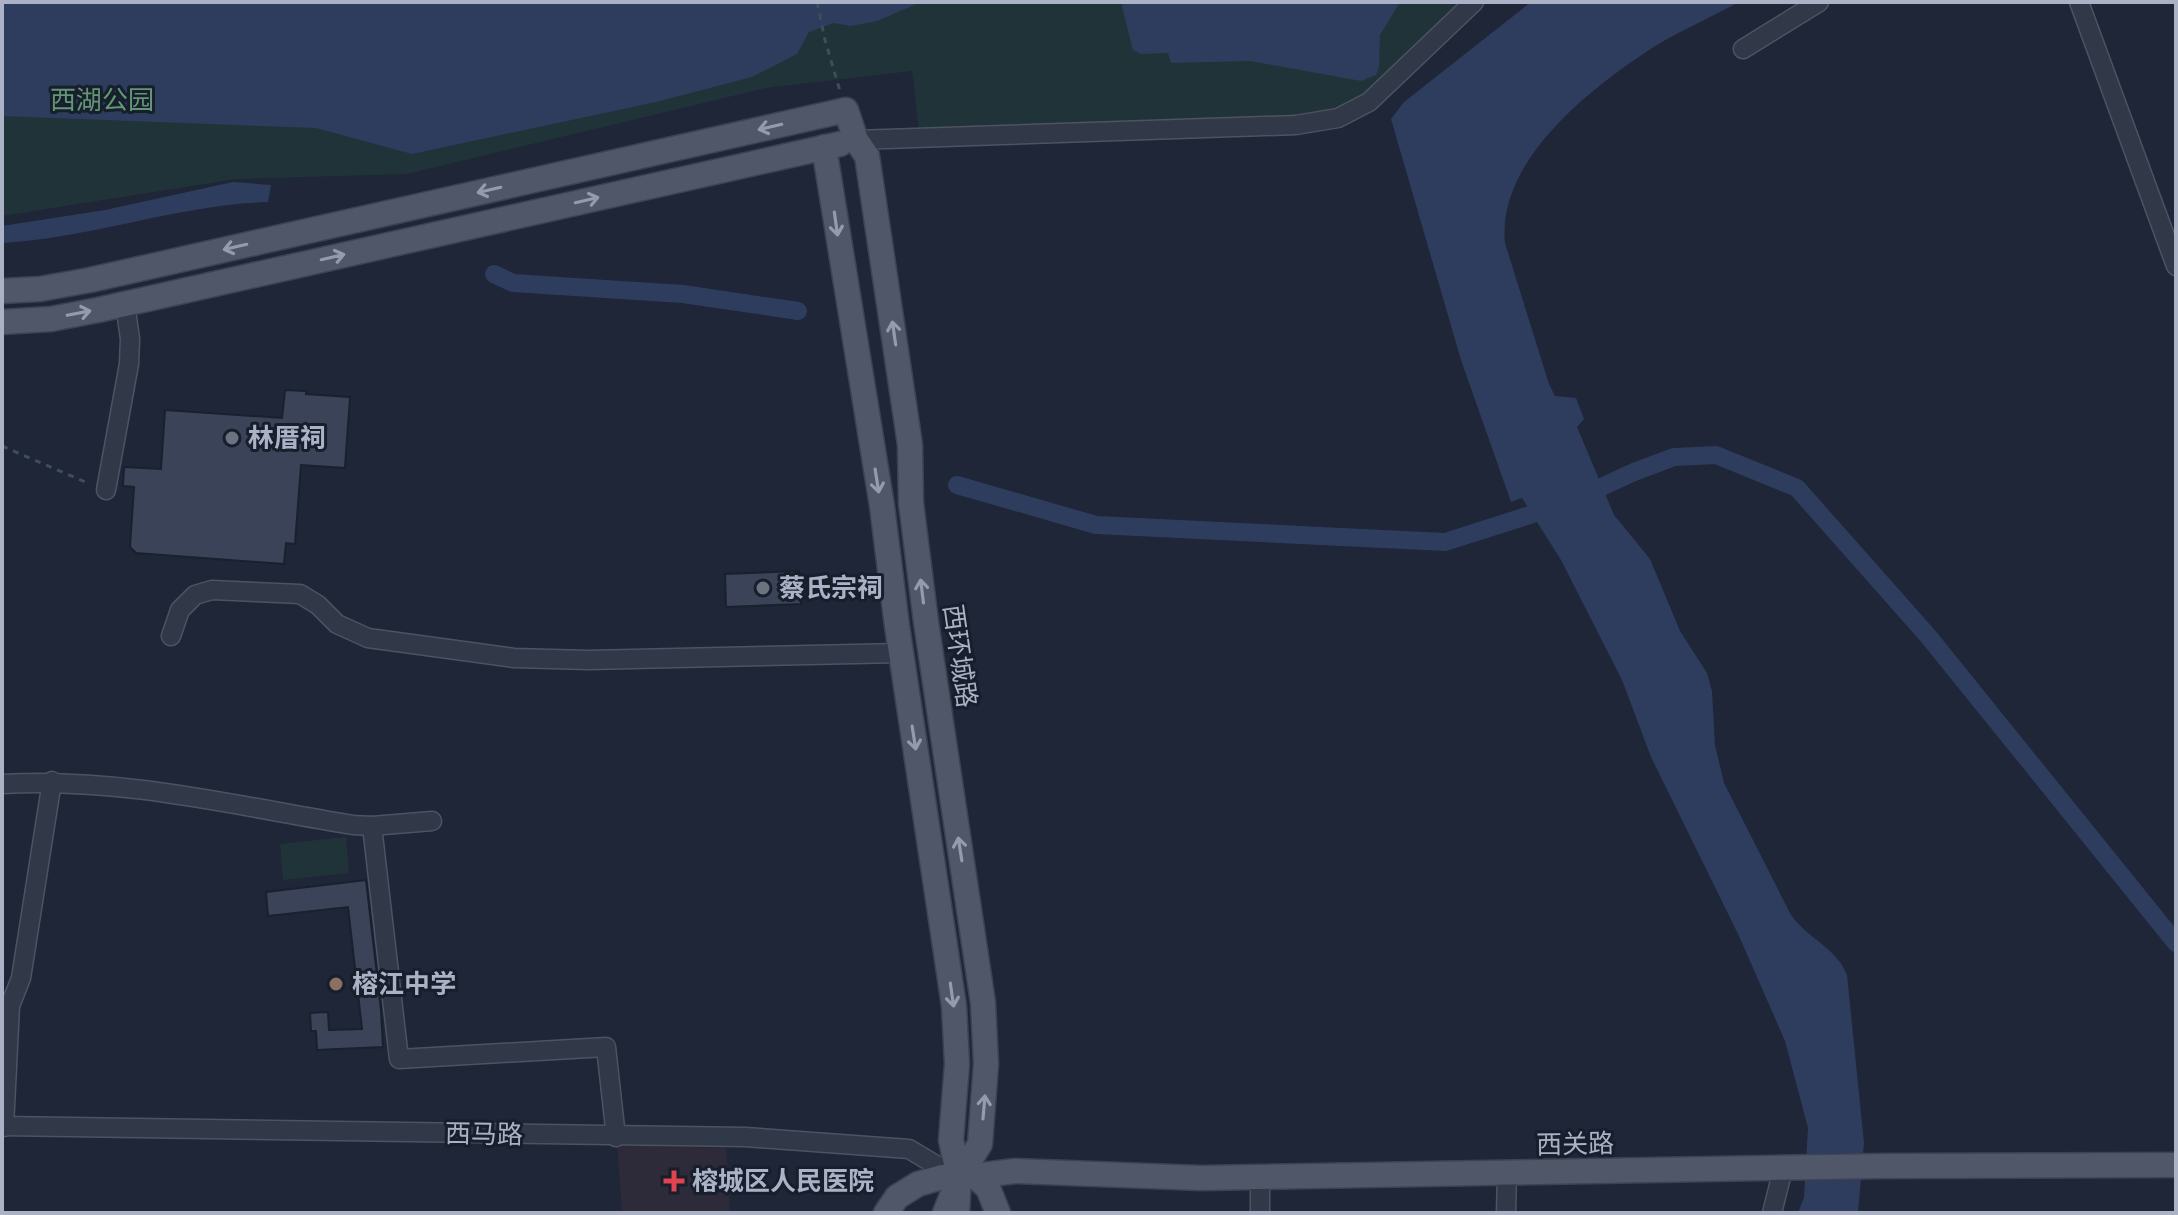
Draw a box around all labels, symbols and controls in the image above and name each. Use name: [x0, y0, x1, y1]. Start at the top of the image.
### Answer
park label: 西湖公园: [50, 84, 154, 116]
one-way arrow: [758, 120, 783, 135]
one-way arrow: [477, 183, 502, 198]
one-way arrow: [574, 192, 599, 207]
one-way arrow: [829, 211, 844, 236]
one-way arrow: [223, 240, 249, 255]
one-way arrow: [320, 249, 345, 264]
one-way arrow: [66, 305, 92, 320]
one-way arrow: [886, 321, 901, 346]
place label: 林厝祠: [248, 422, 326, 454]
marker: 林厝祠: [223, 429, 241, 447]
one-way arrow: [871, 468, 886, 493]
place label: 蔡氏宗祠: [779, 572, 883, 604]
marker: 蔡氏宗祠: [754, 579, 772, 597]
one-way arrow: [914, 579, 929, 604]
street label: 西环城路: [937, 602, 983, 710]
one-way arrow: [907, 725, 922, 751]
one-way arrow: [952, 836, 967, 862]
place label: 榕江中学: [352, 968, 456, 1000]
marker: 榕江中学: [327, 975, 345, 993]
one-way arrow: [945, 982, 960, 1008]
one-way arrow: [977, 1094, 992, 1121]
street label: 西马路: [445, 1117, 523, 1151]
street label: 西关路: [1536, 1127, 1614, 1161]
place label: 榕城区人民医院: [692, 1165, 874, 1197]
marker: 榕城区人民医院: [663, 1170, 685, 1192]

